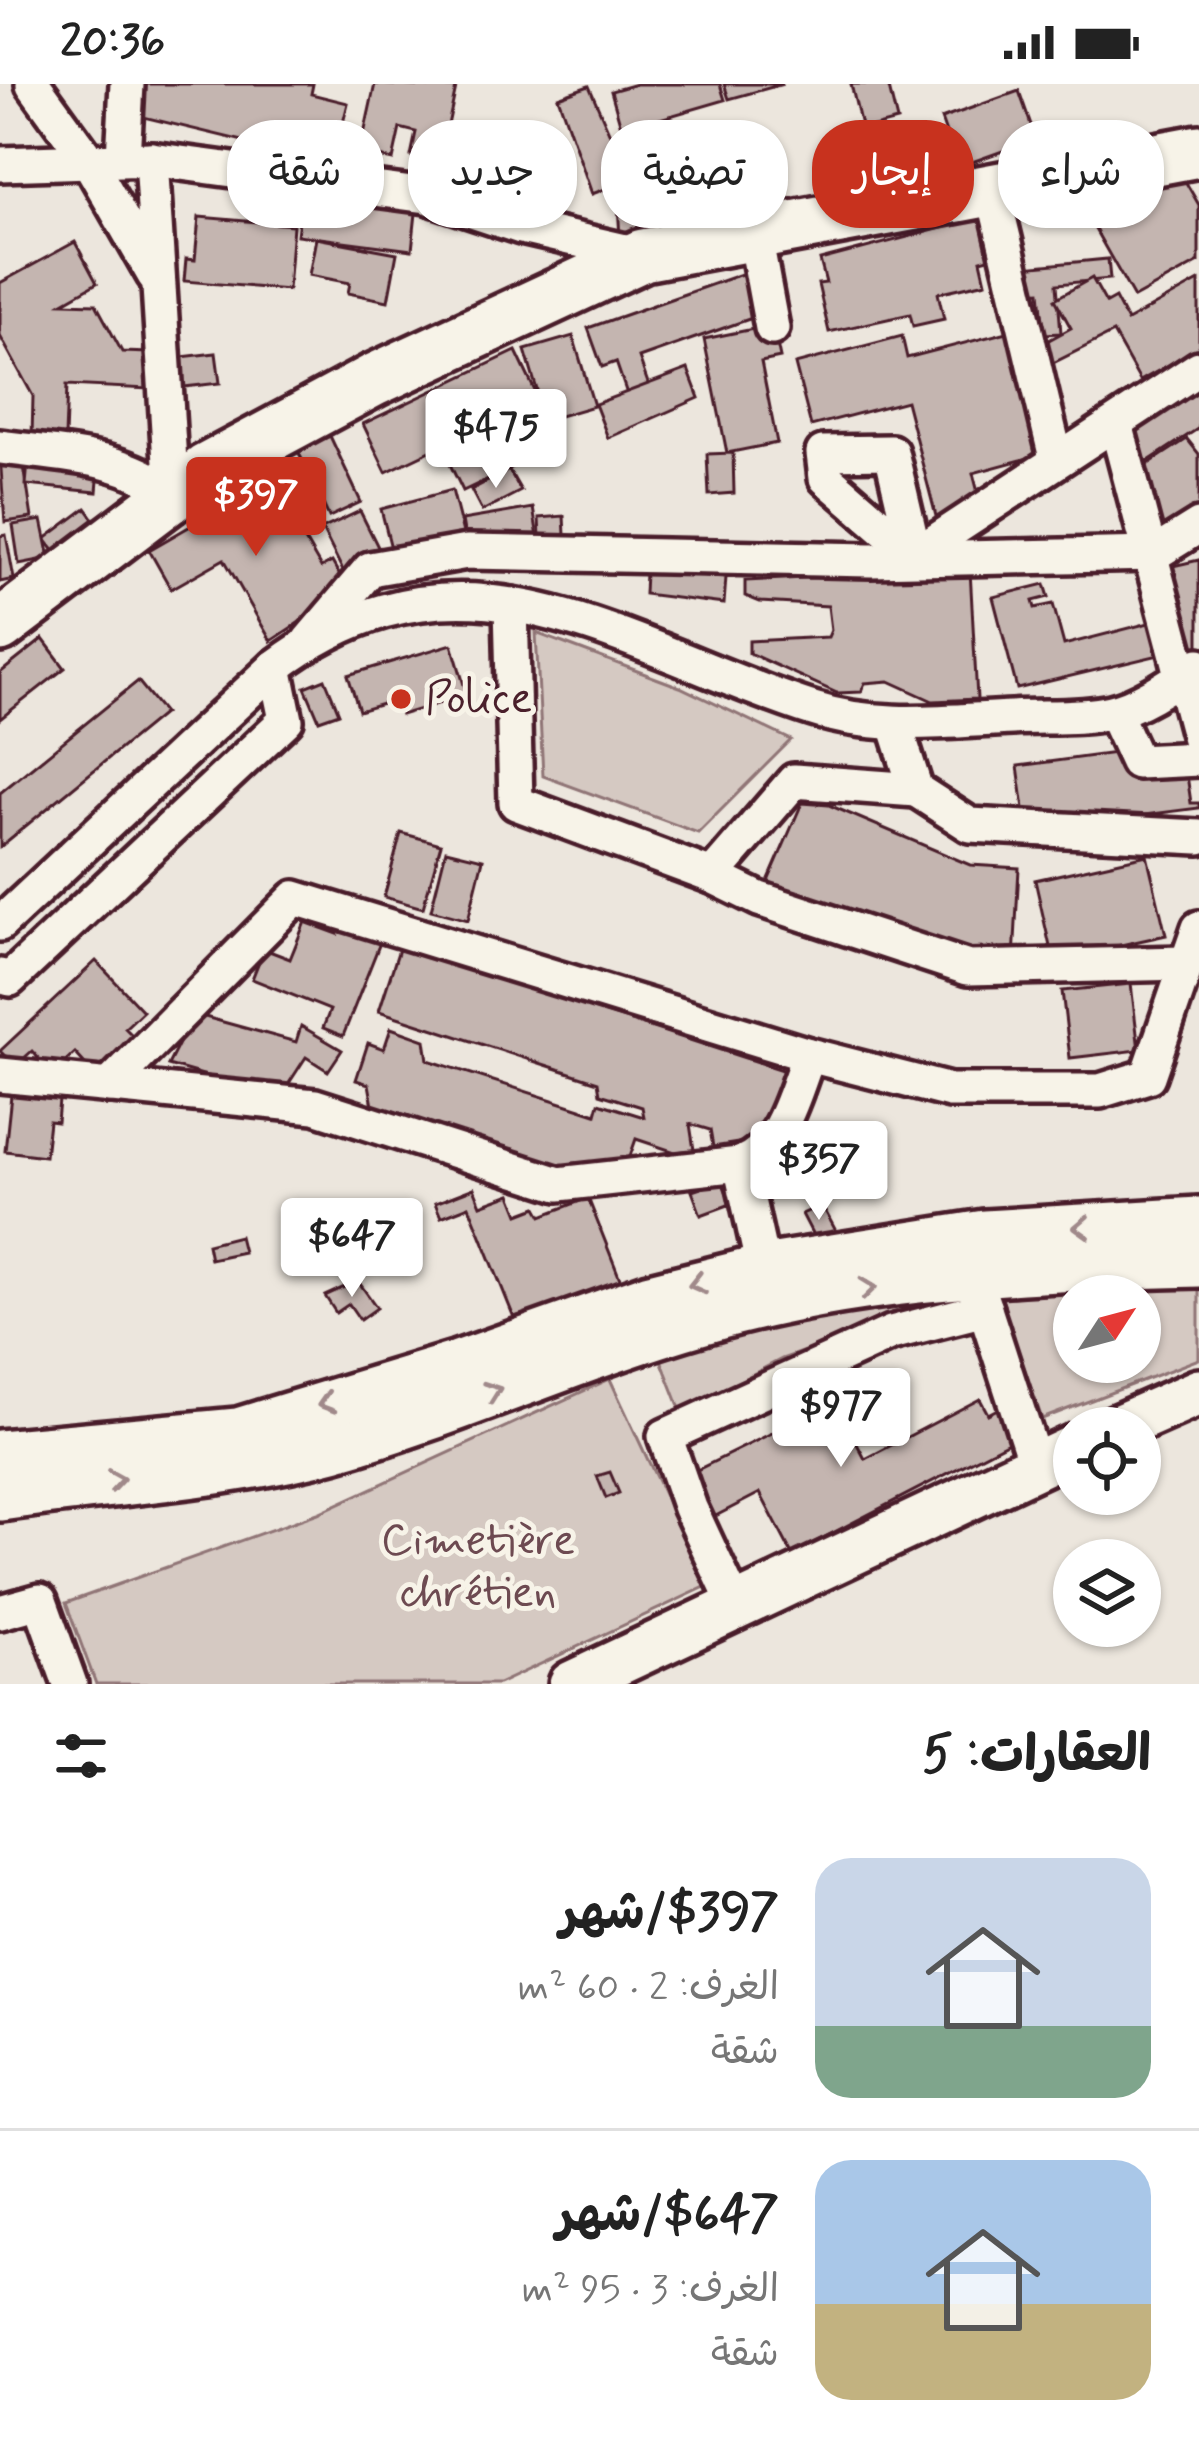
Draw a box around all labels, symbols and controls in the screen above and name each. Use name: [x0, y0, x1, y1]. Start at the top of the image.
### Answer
text: 20:36: [60, 13, 165, 72]
chip: شقة: [227, 120, 384, 228]
chip: جديد: [408, 120, 577, 228]
chip: تصفية: [601, 120, 788, 228]
chip: إيجار: [812, 120, 974, 228]
chip: شراء: [998, 120, 1164, 228]
pin: $475: [425, 389, 567, 491]
text: $475: [453, 402, 539, 453]
pin: $397: [185, 457, 327, 559]
text: $397: [213, 470, 299, 521]
place label: Police: [425, 670, 532, 729]
marker: Police: [388, 686, 414, 712]
pin: $357: [748, 1121, 890, 1223]
text: $357: [777, 1134, 861, 1185]
pin: $647: [281, 1198, 423, 1300]
text: $647: [308, 1211, 396, 1262]
one-way arrow: [1072, 1214, 1091, 1240]
one-way arrow: [687, 1270, 708, 1295]
one-way arrow: [858, 1275, 878, 1301]
north arrow: [1053, 1275, 1161, 1383]
map controls: [1053, 1275, 1161, 1647]
pin: $977: [770, 1368, 912, 1470]
one-way arrow: [482, 1381, 503, 1405]
text: $977: [799, 1381, 883, 1432]
one-way arrow: [316, 1389, 337, 1414]
button: locate: [1053, 1407, 1161, 1515]
one-way arrow: [106, 1468, 125, 1494]
park label: Cimetière chrétien: [381, 1512, 575, 1623]
button: layers: [1053, 1539, 1161, 1647]
icon: filters: [48, 1723, 114, 1789]
text: العقارات: 5: [922, 1723, 1151, 1789]
text: $397/شهر: [560, 1881, 779, 1947]
icon: home: [911, 1906, 1055, 2050]
text: الغرف: 2 · 60 m²: [518, 1963, 779, 2014]
text: شقة: [711, 2027, 779, 2078]
text: $647/شهر: [556, 2183, 779, 2249]
icon: home: [911, 2208, 1055, 2352]
text: الغرف: 3 · 95 m²: [522, 2265, 779, 2316]
text: شقة: [711, 2329, 779, 2380]

